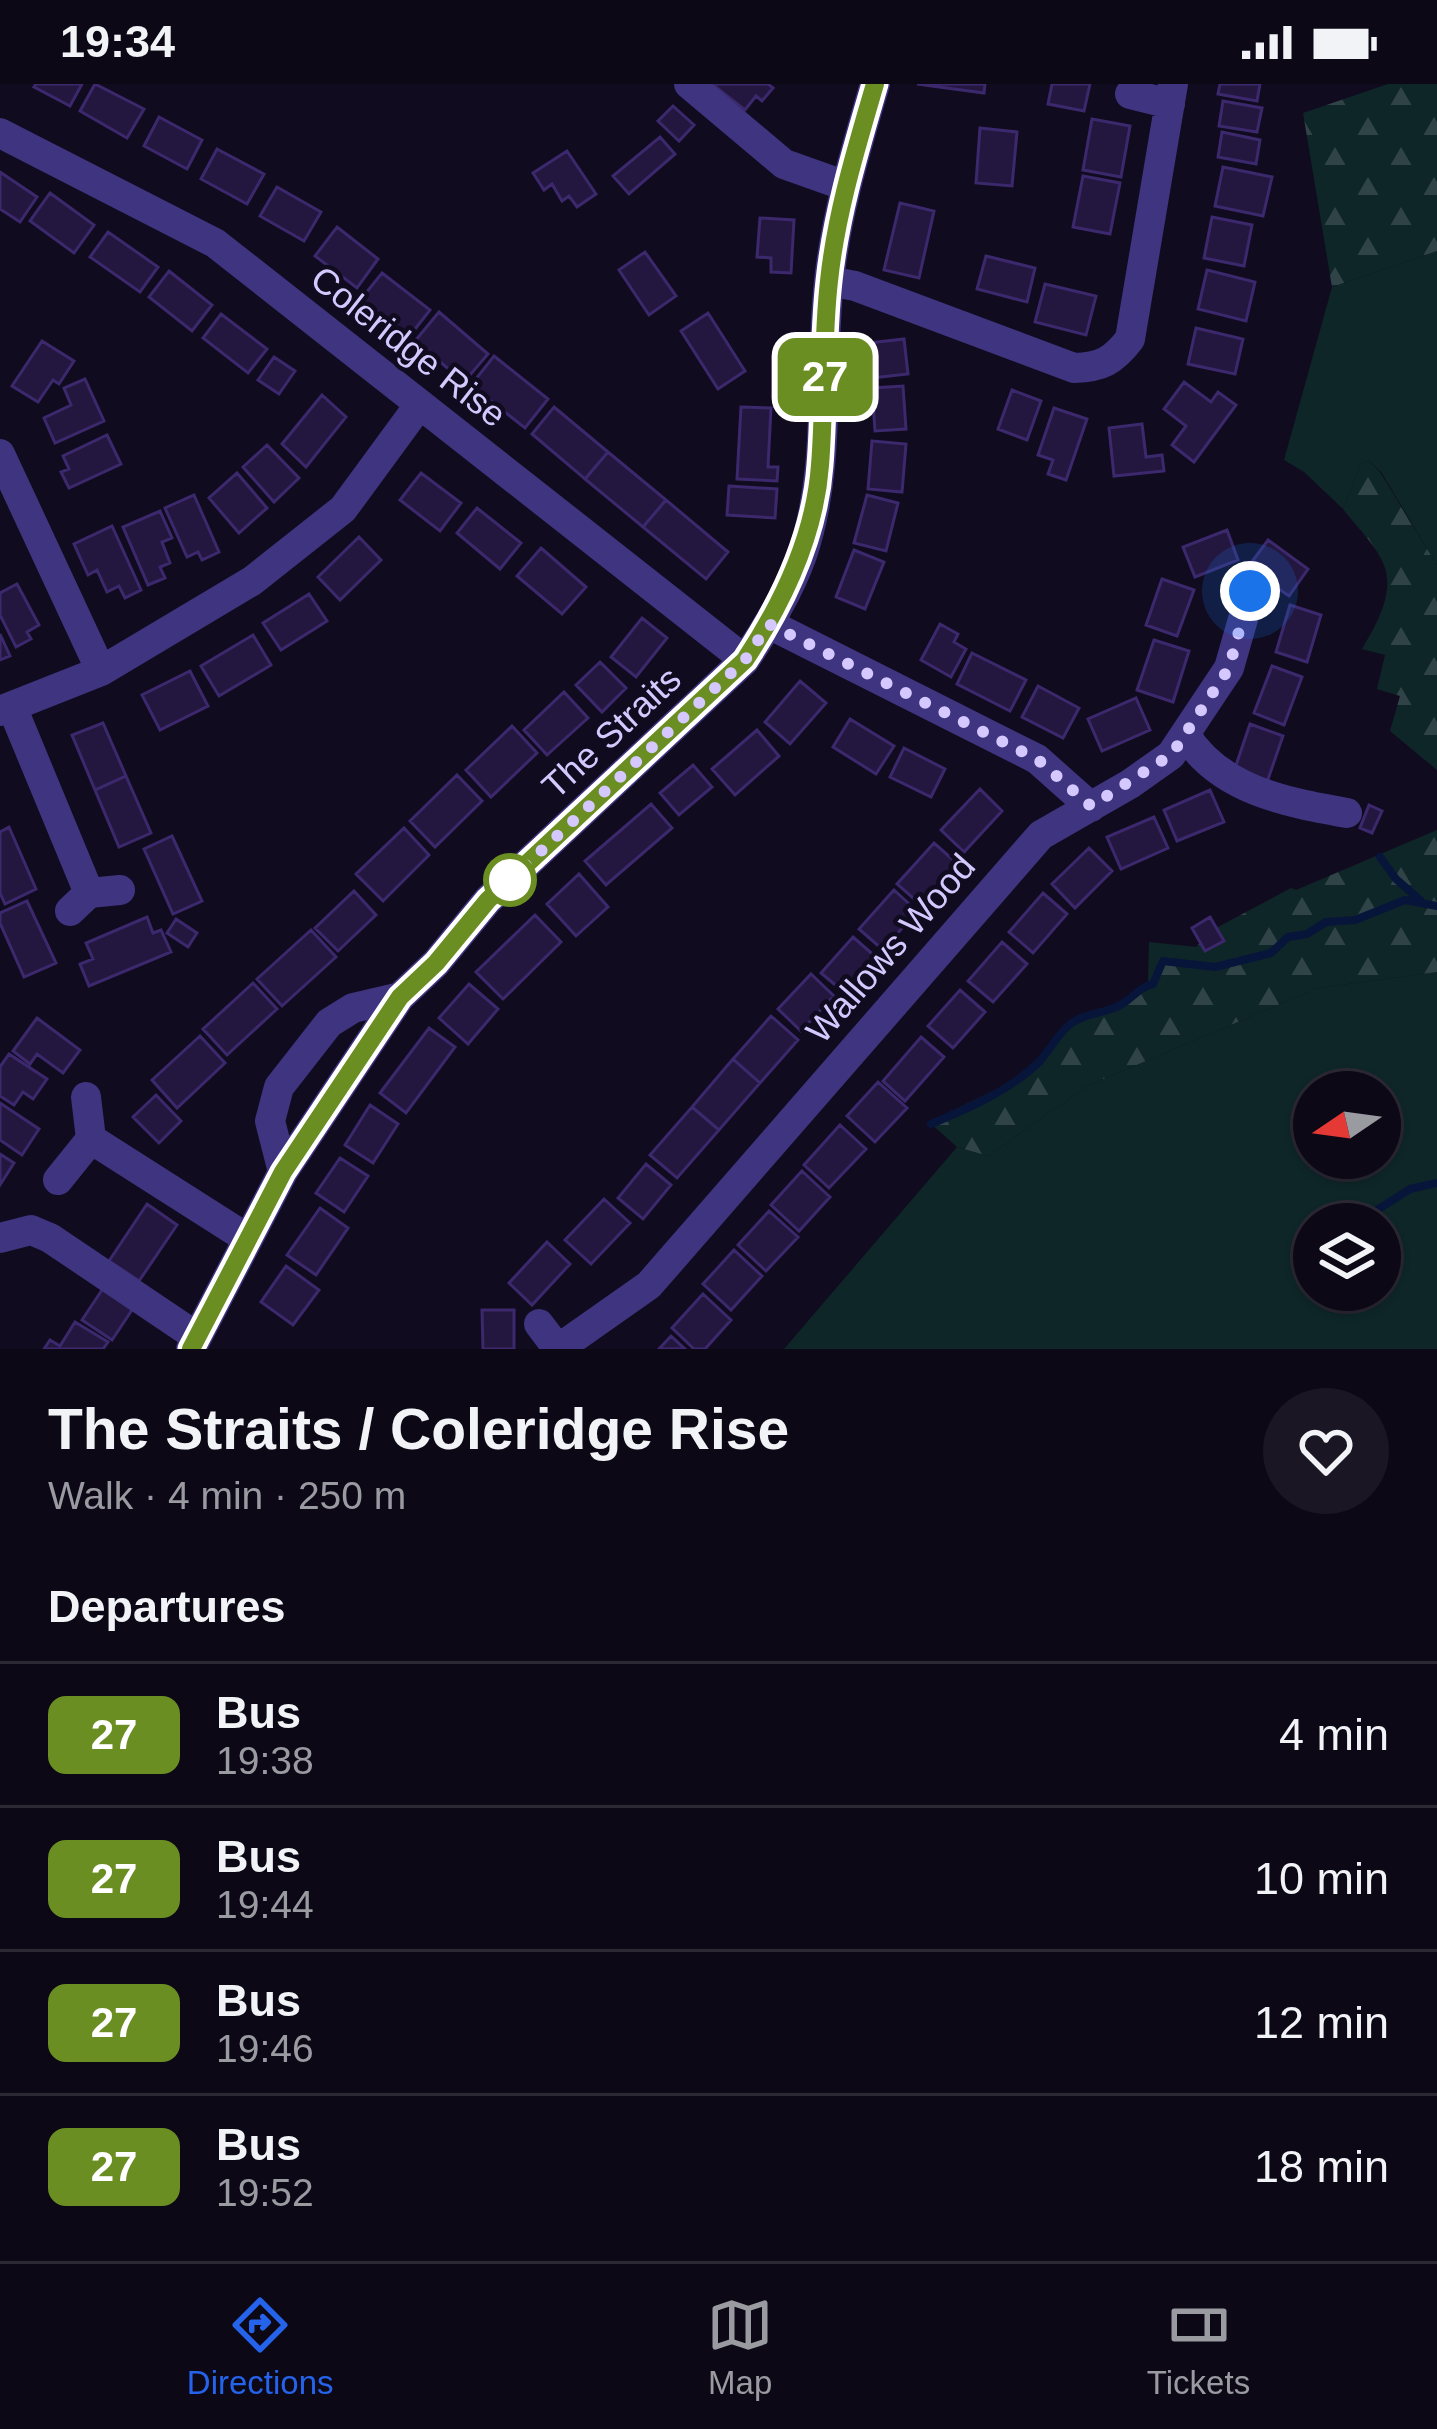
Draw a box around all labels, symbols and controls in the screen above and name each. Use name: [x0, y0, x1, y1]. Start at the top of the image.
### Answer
text: 19:34: [60, 16, 175, 67]
street label: Coleridge Rise: [303, 258, 514, 435]
line badge: 27: [771, 338, 879, 416]
text: 27: [802, 353, 848, 400]
your location: [1220, 561, 1280, 621]
street label: The Straits: [534, 658, 689, 807]
street label: Wallows Wood: [797, 846, 983, 1051]
unlabelled marker: [485, 855, 535, 905]
north arrow: [1293, 1071, 1401, 1179]
map controls: [1293, 1071, 1401, 1311]
button: layers: [1293, 1203, 1401, 1311]
button: heart: [1263, 1388, 1389, 1514]
text: The Straits / Coleridge Rise: [48, 1397, 789, 1461]
text: Walk · 4 min · 250 m: [48, 1474, 406, 1517]
text: Departures: [48, 1581, 286, 1632]
text: Bus: [216, 1687, 301, 1738]
text: 4 min: [1279, 1709, 1389, 1760]
text: 27: [91, 1711, 137, 1758]
text: 19:38: [216, 1739, 314, 1782]
text: Bus: [216, 1831, 301, 1882]
text: 10 min: [1254, 1853, 1389, 1904]
text: 27: [91, 1855, 137, 1902]
text: 19:44: [216, 1883, 314, 1926]
text: Bus: [216, 1975, 301, 2026]
text: 12 min: [1254, 1997, 1389, 2048]
text: 27: [91, 1999, 137, 2046]
text: 19:46: [216, 2027, 314, 2070]
text: Bus: [216, 2119, 301, 2170]
text: 18 min: [1254, 2141, 1389, 2192]
text: 27: [91, 2143, 137, 2190]
text: 19:52: [216, 2171, 314, 2214]
tab: Directions: [187, 2292, 334, 2402]
tab: Map: [707, 2292, 773, 2402]
tab: Tickets: [1147, 2292, 1250, 2402]

